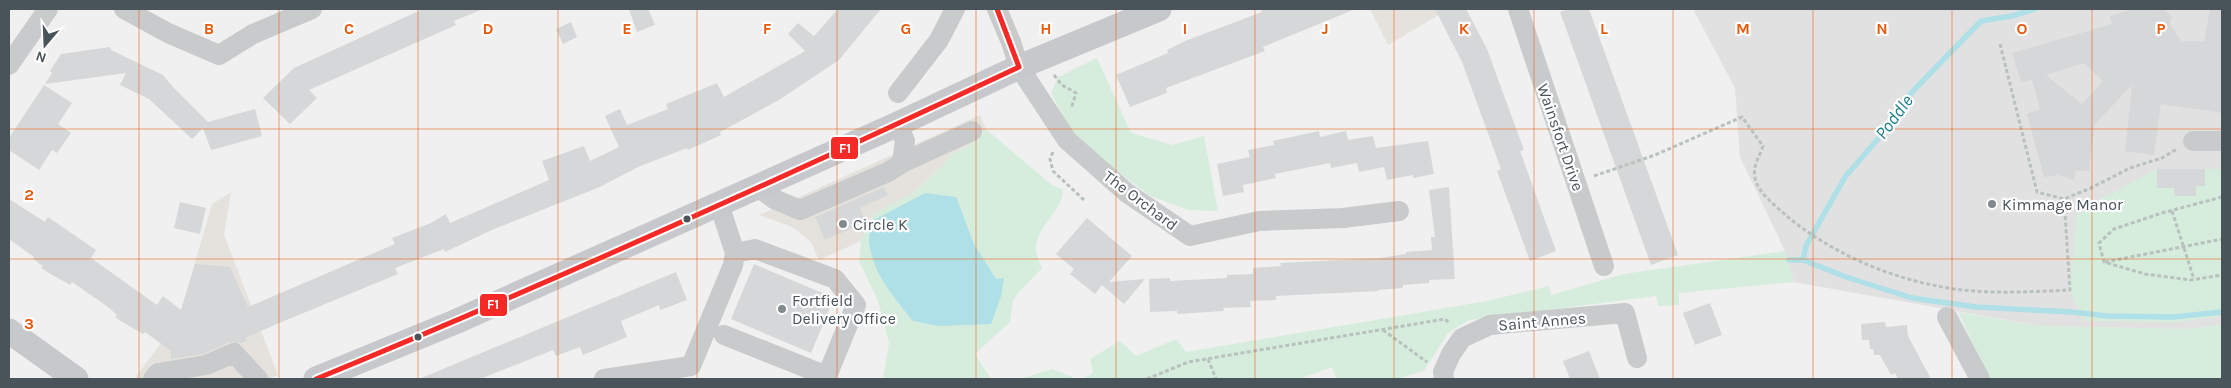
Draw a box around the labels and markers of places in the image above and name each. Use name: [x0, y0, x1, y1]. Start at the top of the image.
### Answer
place label: Kimmage Manor: [2002, 195, 2123, 214]
marker: Kimmage Manor: [1986, 198, 1998, 210]
unlabelled marker: [682, 214, 692, 224]
place label: Circle K: [853, 215, 908, 234]
marker: Circle K: [837, 218, 849, 230]
place label: Fortfield Delivery Office: [792, 291, 896, 328]
marker: Fortfield Delivery Office: [776, 303, 788, 315]
unlabelled marker: [413, 332, 423, 342]

